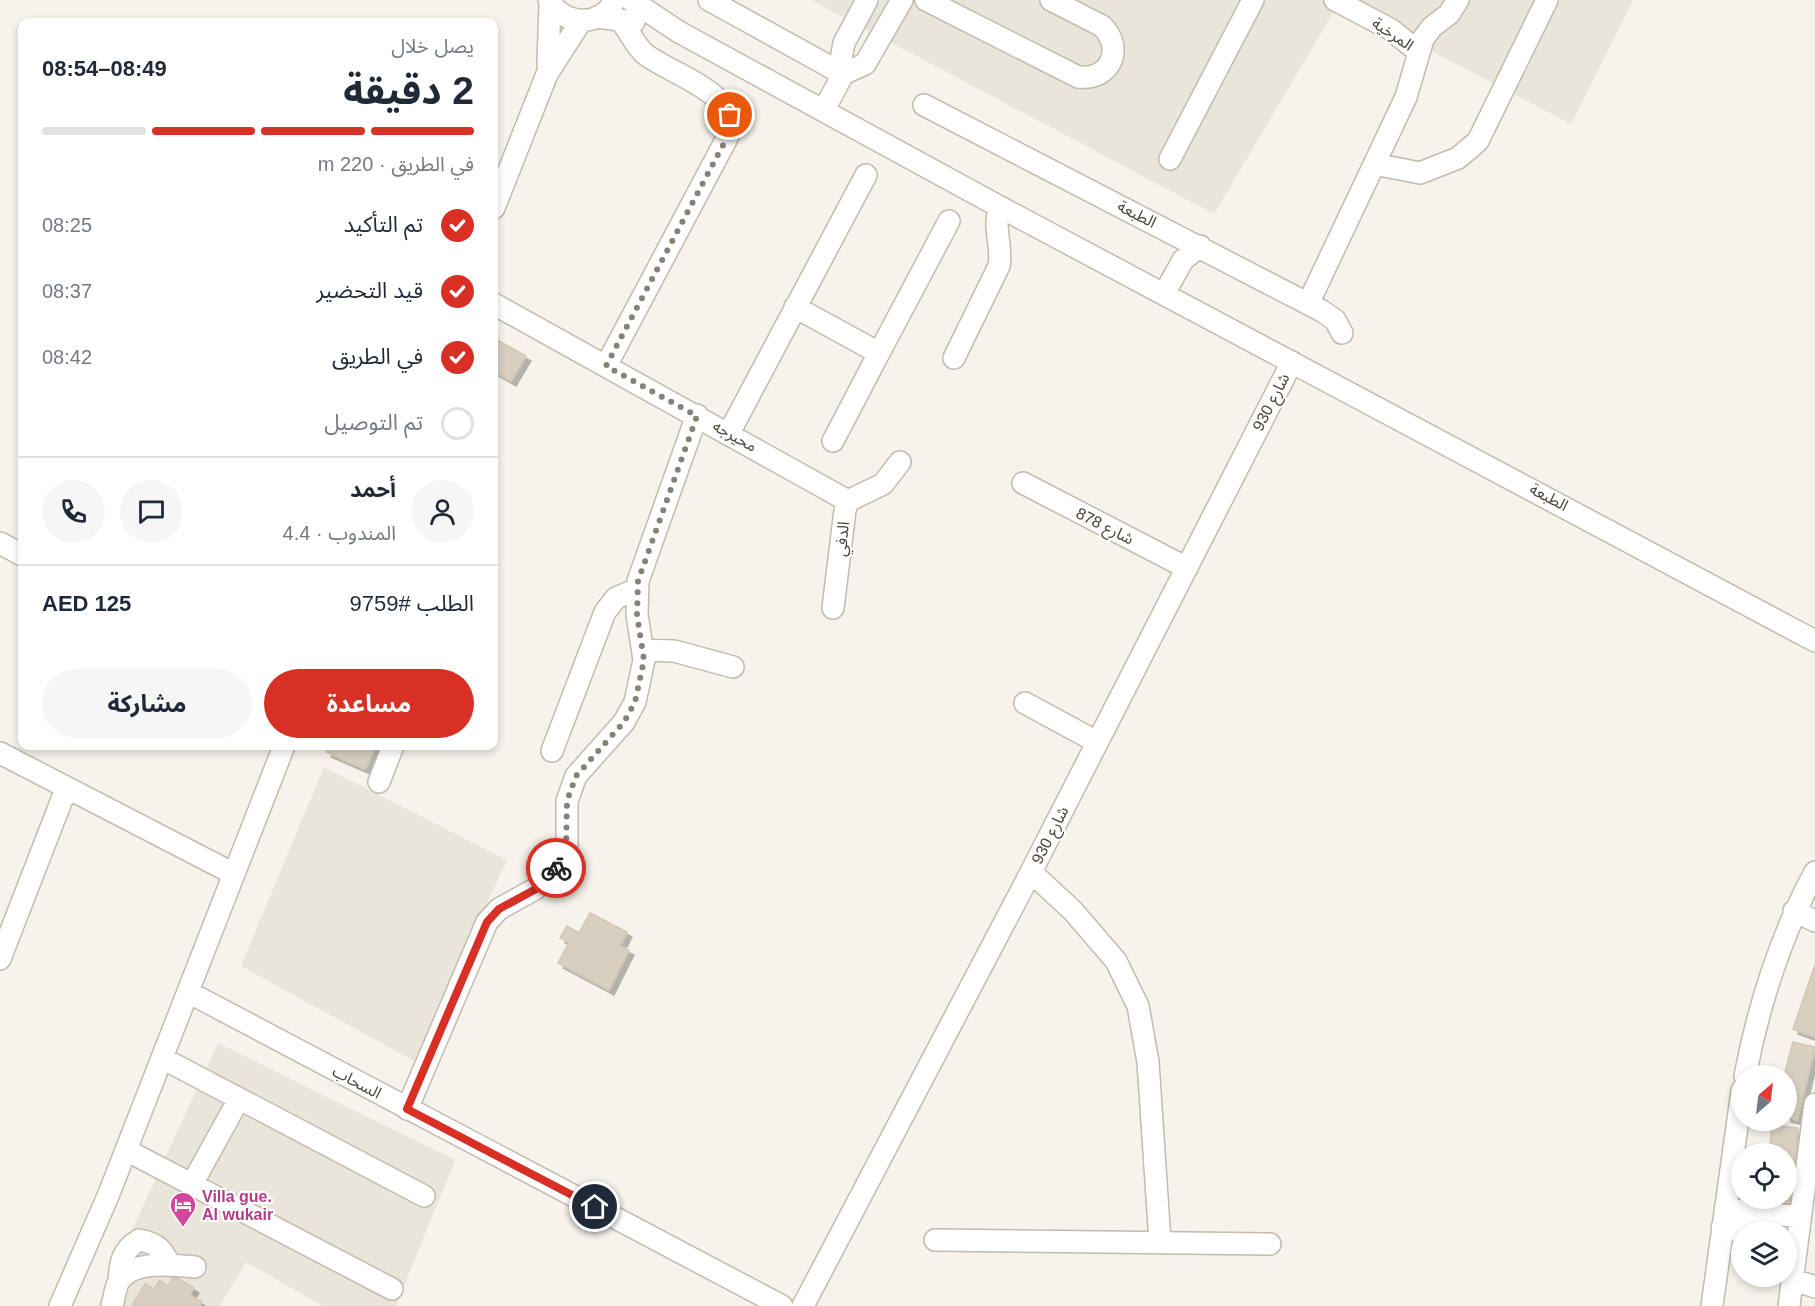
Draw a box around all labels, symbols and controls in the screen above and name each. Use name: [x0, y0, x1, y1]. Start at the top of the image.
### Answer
street label: المرخية: [1369, 14, 1417, 55]
text: يصل خلال: [391, 35, 474, 57]
text: 08:49–08:54: [42, 56, 167, 81]
text: 2 دقيقة: [343, 69, 474, 112]
pin: [704, 89, 755, 140]
icon: bag: [713, 98, 746, 131]
text: في الطريق · 220 m: [318, 153, 474, 175]
street label: الطبعة: [1115, 197, 1159, 231]
icon: check: [441, 209, 474, 242]
text: تم التأكيد: [343, 212, 423, 237]
text: 08:25: [42, 214, 92, 236]
icon: check: [441, 275, 474, 308]
text: قيد التحضير: [316, 278, 423, 303]
text: 08:37: [42, 280, 92, 302]
icon: check: [441, 341, 474, 374]
text: في الطريق: [332, 344, 423, 369]
text: 08:42: [42, 346, 92, 368]
street label: شارع 930: [1249, 370, 1296, 435]
text: تم التوصيل: [324, 410, 423, 435]
street label: محيرجه: [710, 417, 760, 456]
text: أحمد: [350, 477, 396, 502]
button: phone: [42, 480, 105, 543]
button: chat: [120, 480, 183, 543]
button: person: [411, 480, 474, 543]
street label: الطبعة: [1527, 480, 1571, 514]
street label: شارع 878: [1072, 504, 1137, 551]
street label: الدفي: [832, 521, 856, 558]
text: المندوب · 4.4: [283, 522, 396, 544]
text: AED 125: [42, 591, 131, 616]
text: الطلب #9759: [349, 591, 474, 616]
button: مشاركة: [42, 669, 252, 738]
button: مساعدة: [264, 669, 474, 738]
street label: شارع 930: [1028, 803, 1075, 868]
courier: [526, 838, 586, 898]
icon: bike: [540, 852, 573, 885]
street label: السحاب: [330, 1062, 384, 1102]
north arrow: [1731, 1065, 1797, 1131]
map controls: [1731, 1065, 1797, 1287]
button: locate: [1731, 1143, 1797, 1209]
pin: [569, 1181, 620, 1232]
place label: Villa gue. Al wukair: [202, 1188, 273, 1223]
hotel icon: Villa gue. Al wukair: [168, 1190, 198, 1228]
icon: home: [578, 1190, 611, 1223]
button: layers: [1731, 1221, 1797, 1287]

